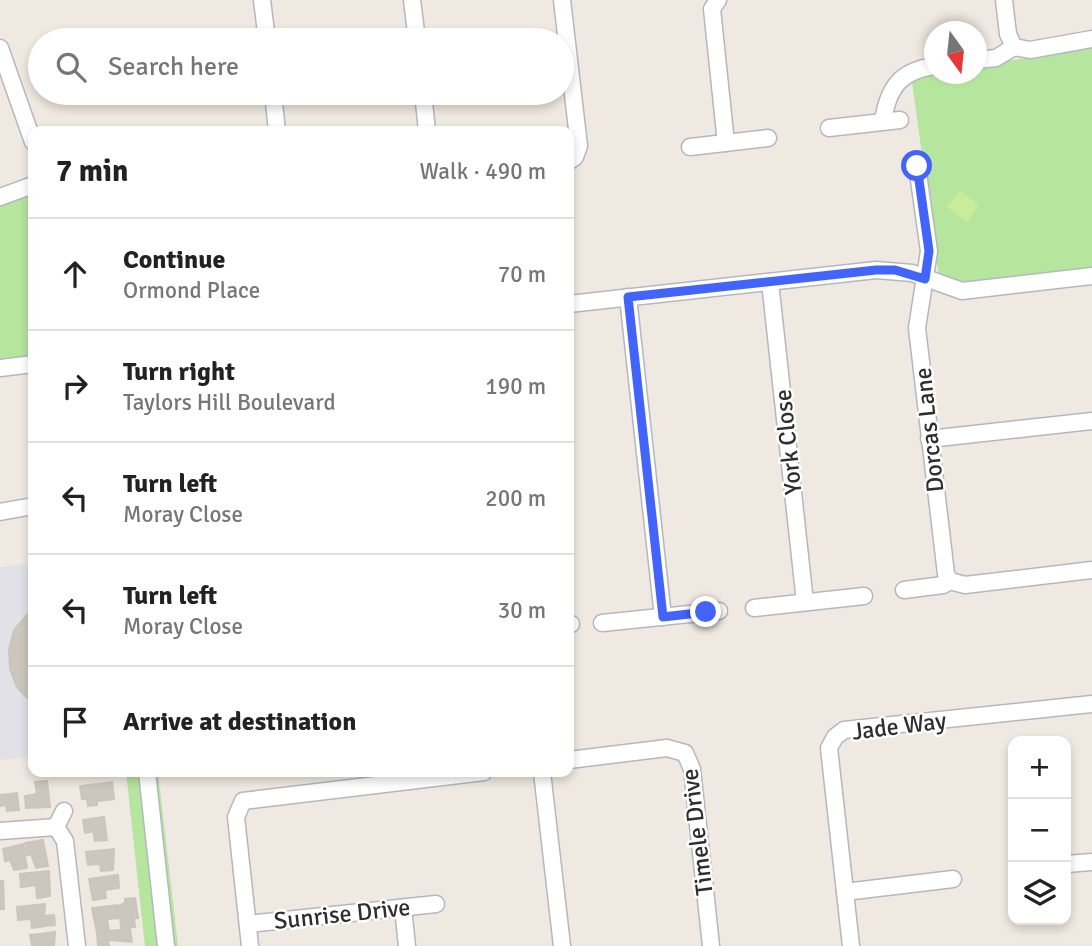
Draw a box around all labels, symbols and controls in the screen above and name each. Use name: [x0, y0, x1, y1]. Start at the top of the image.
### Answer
north arrow: [924, 21, 987, 84]
search box: [28, 28, 574, 105]
icon: search: [52, 48, 90, 86]
text: Search here: [108, 51, 239, 83]
route start: [901, 150, 932, 181]
text: 7 min: [56, 153, 128, 190]
text: Walk · 490 m: [420, 157, 546, 186]
text: Continue: [123, 244, 225, 276]
icon: ahead: [56, 255, 94, 293]
text: 70 m: [498, 260, 546, 289]
text: Ormond Place: [123, 276, 260, 305]
text: Turn right: [123, 356, 235, 388]
street label: Dorcas Lane: [908, 366, 950, 494]
icon: right: [56, 367, 94, 405]
text: 190 m: [485, 372, 546, 401]
text: Taylors Hill Boulevard: [123, 388, 336, 417]
street label: York Close: [768, 388, 808, 496]
text: Turn left: [123, 468, 217, 500]
icon: left: [56, 479, 94, 517]
text: 200 m: [485, 484, 546, 513]
text: Moray Close: [123, 500, 243, 529]
text: Turn left: [123, 580, 217, 612]
icon: left: [56, 591, 94, 629]
text: 30 m: [498, 596, 546, 625]
route end: [690, 596, 721, 627]
text: Moray Close: [123, 612, 243, 641]
icon: arrive: [56, 703, 94, 741]
street label: Jade Way: [850, 705, 948, 747]
text: Arrive at destination: [123, 706, 356, 738]
map controls: [1008, 736, 1071, 925]
button: +: [1008, 736, 1071, 799]
street label: Timele Drive: [674, 767, 720, 897]
button: −: [1008, 799, 1071, 862]
button: layers: [1008, 862, 1071, 925]
street label: Sunrise Drive: [272, 892, 412, 936]

